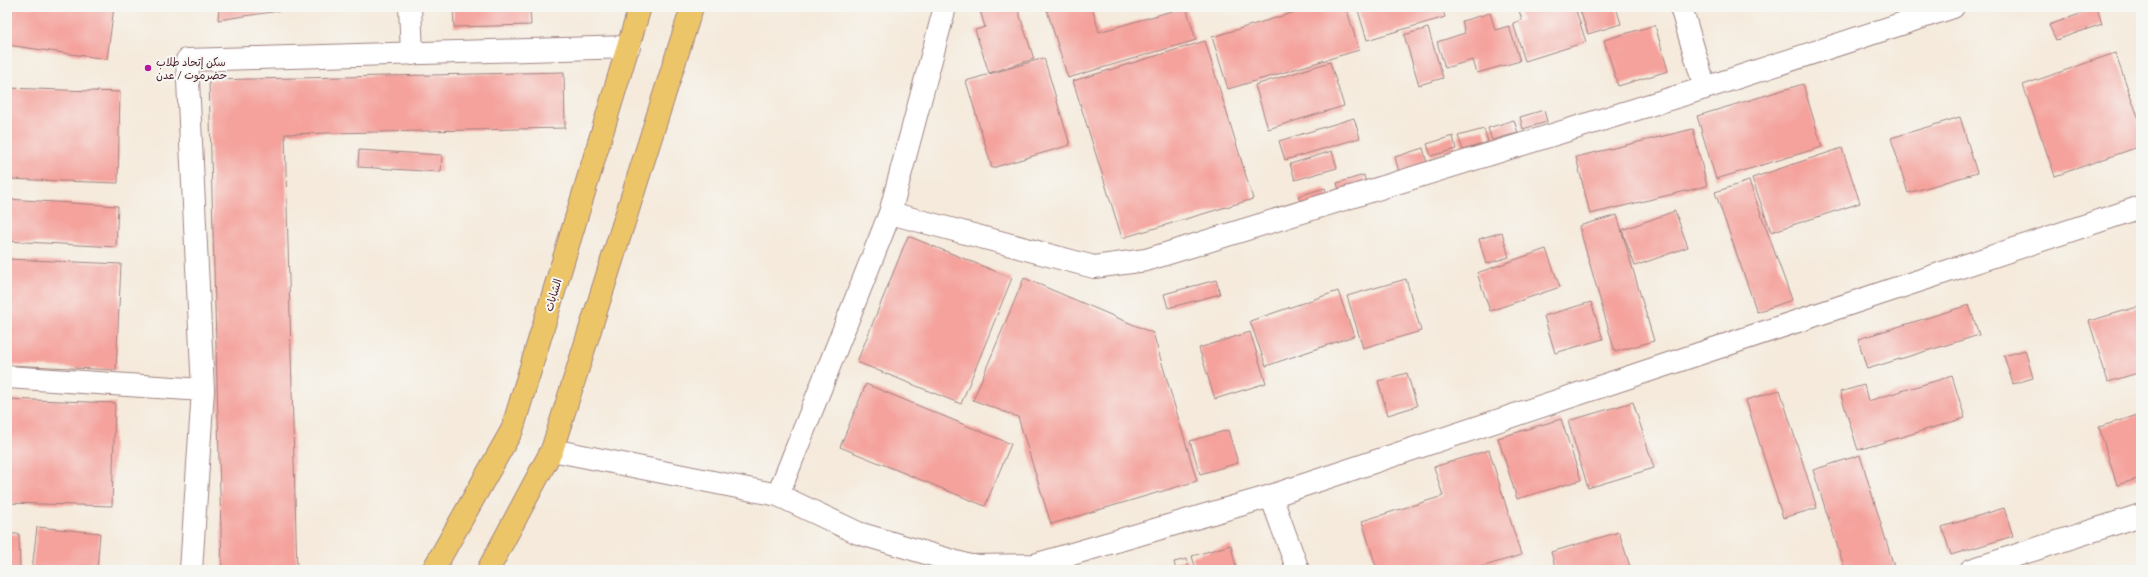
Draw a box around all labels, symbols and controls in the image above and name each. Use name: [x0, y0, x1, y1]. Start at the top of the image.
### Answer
place label: سكن إتحاد طلاب حضرموت / عدن: [156, 55, 227, 82]
marker: سكن إتحاد طلاب حضرموت / عدن: [143, 63, 153, 73]
street label: الشابات: [541, 277, 566, 313]

